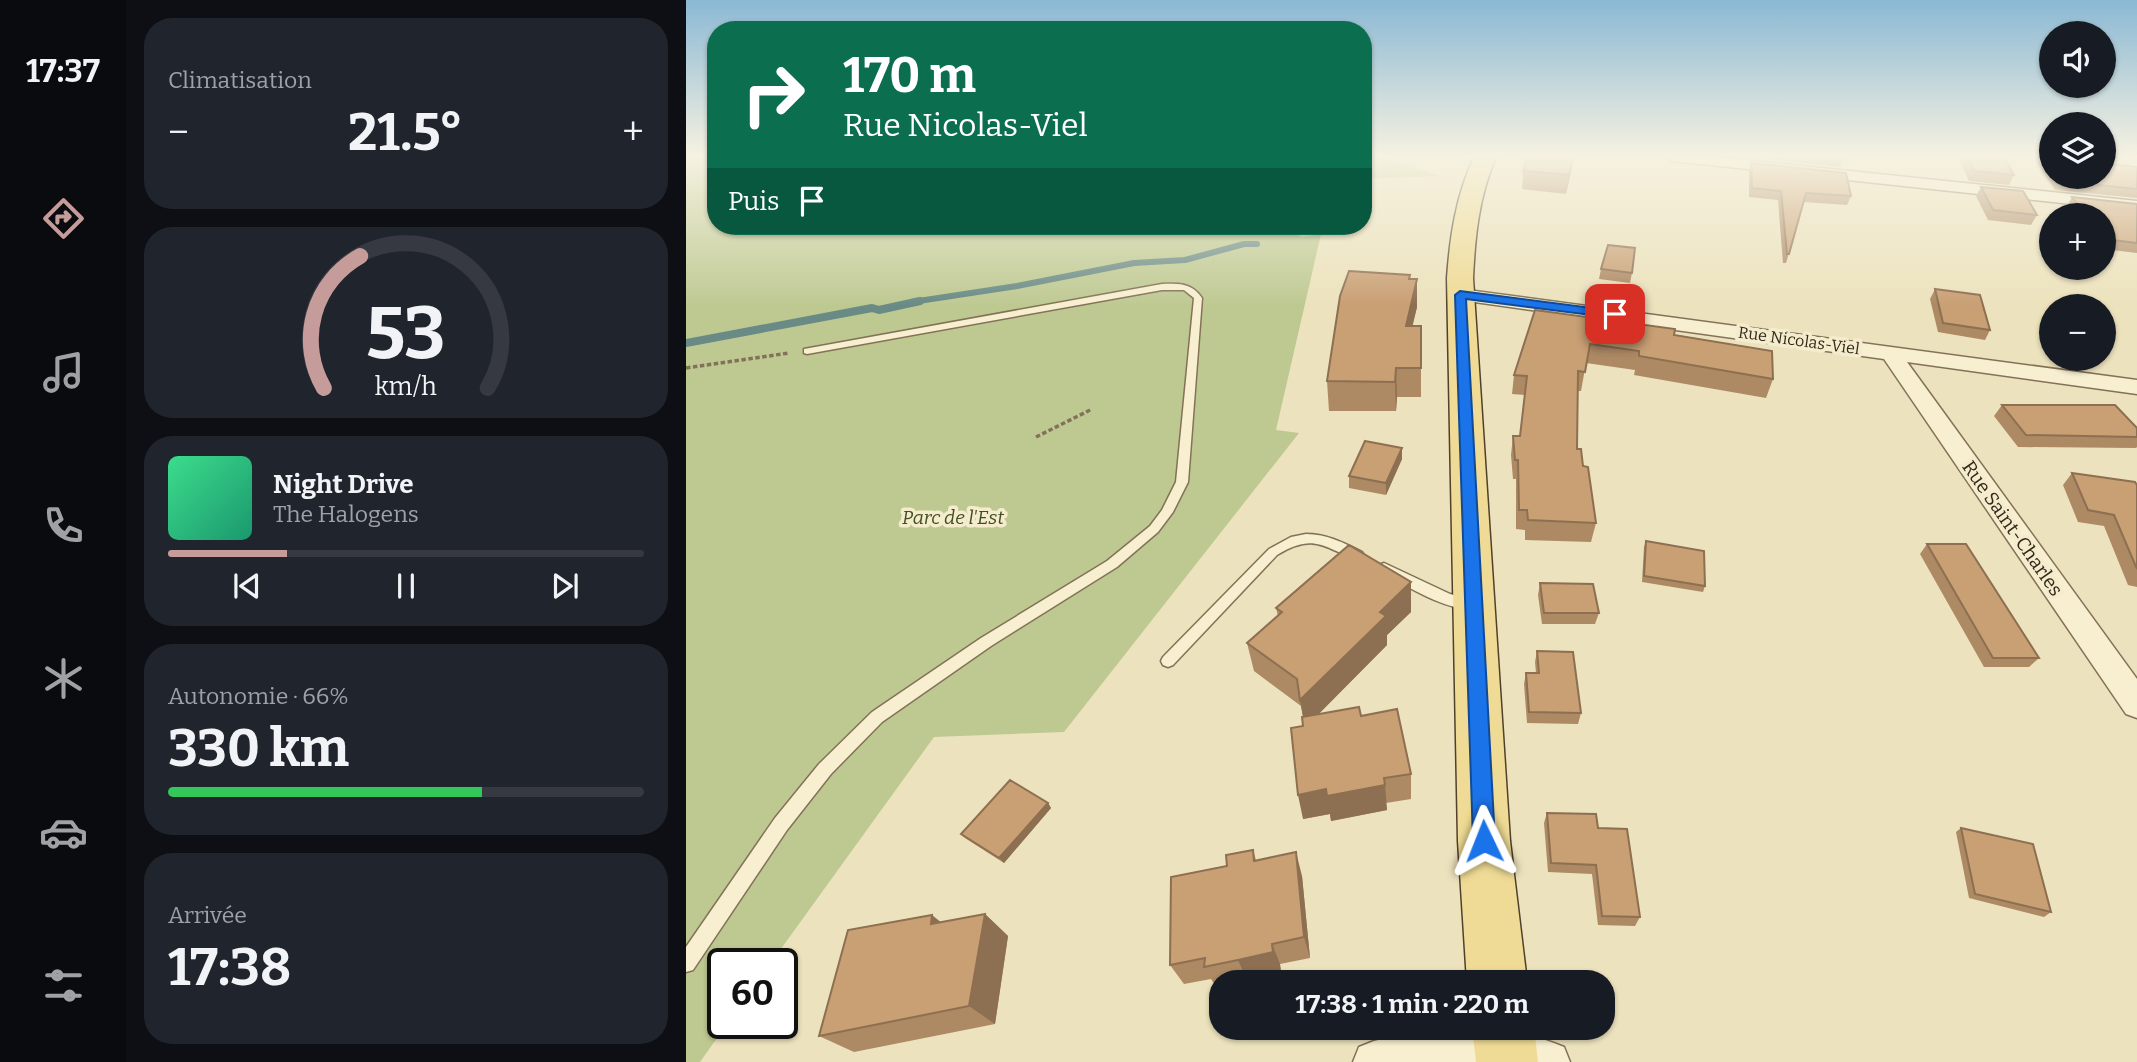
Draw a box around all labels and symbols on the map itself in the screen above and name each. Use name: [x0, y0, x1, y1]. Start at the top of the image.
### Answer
pin: [1585, 284, 1645, 344]
street label: Rue Nicolas-Viel: [1737, 323, 1861, 358]
street label: Rue Saint-Charles: [1957, 456, 2068, 600]
park label: Parc de l'Est: [902, 506, 1004, 529]
position arrow: [1447, 804, 1521, 878]
speed limit sign: 60: [707, 948, 798, 1039]

